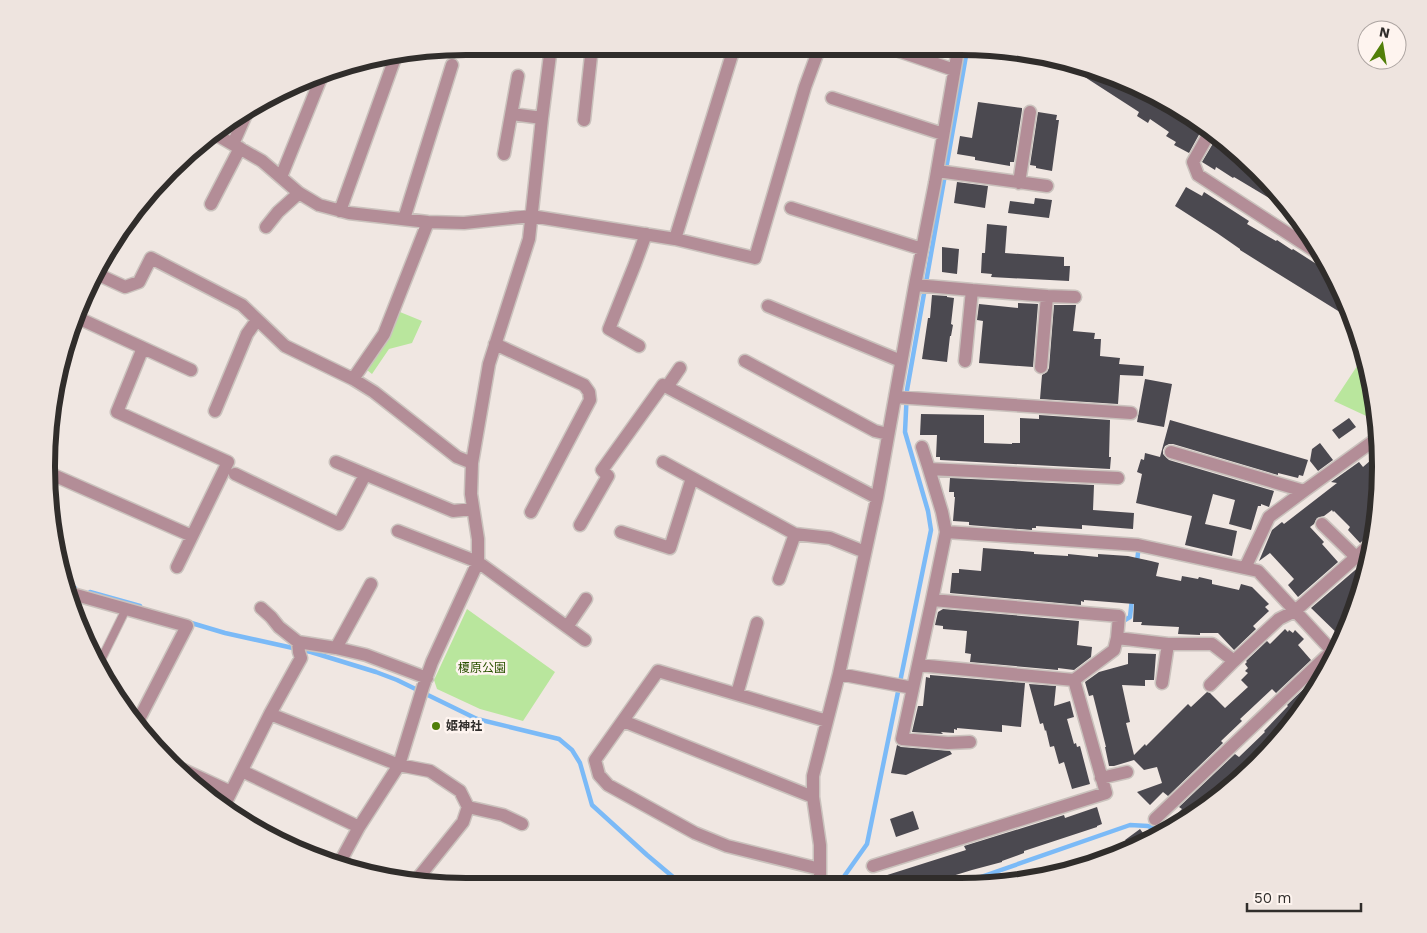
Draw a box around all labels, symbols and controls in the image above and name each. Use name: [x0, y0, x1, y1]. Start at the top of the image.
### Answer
north arrow: [1357, 20, 1407, 70]
text: N: [1378, 23, 1391, 41]
park label: 榎原公園: [458, 661, 506, 675]
place label: 姫神社: [446, 719, 482, 733]
marker: 姫神社: [430, 720, 442, 732]
scale bar: [1247, 880, 1361, 912]
text: 50 m: [1254, 889, 1291, 907]

